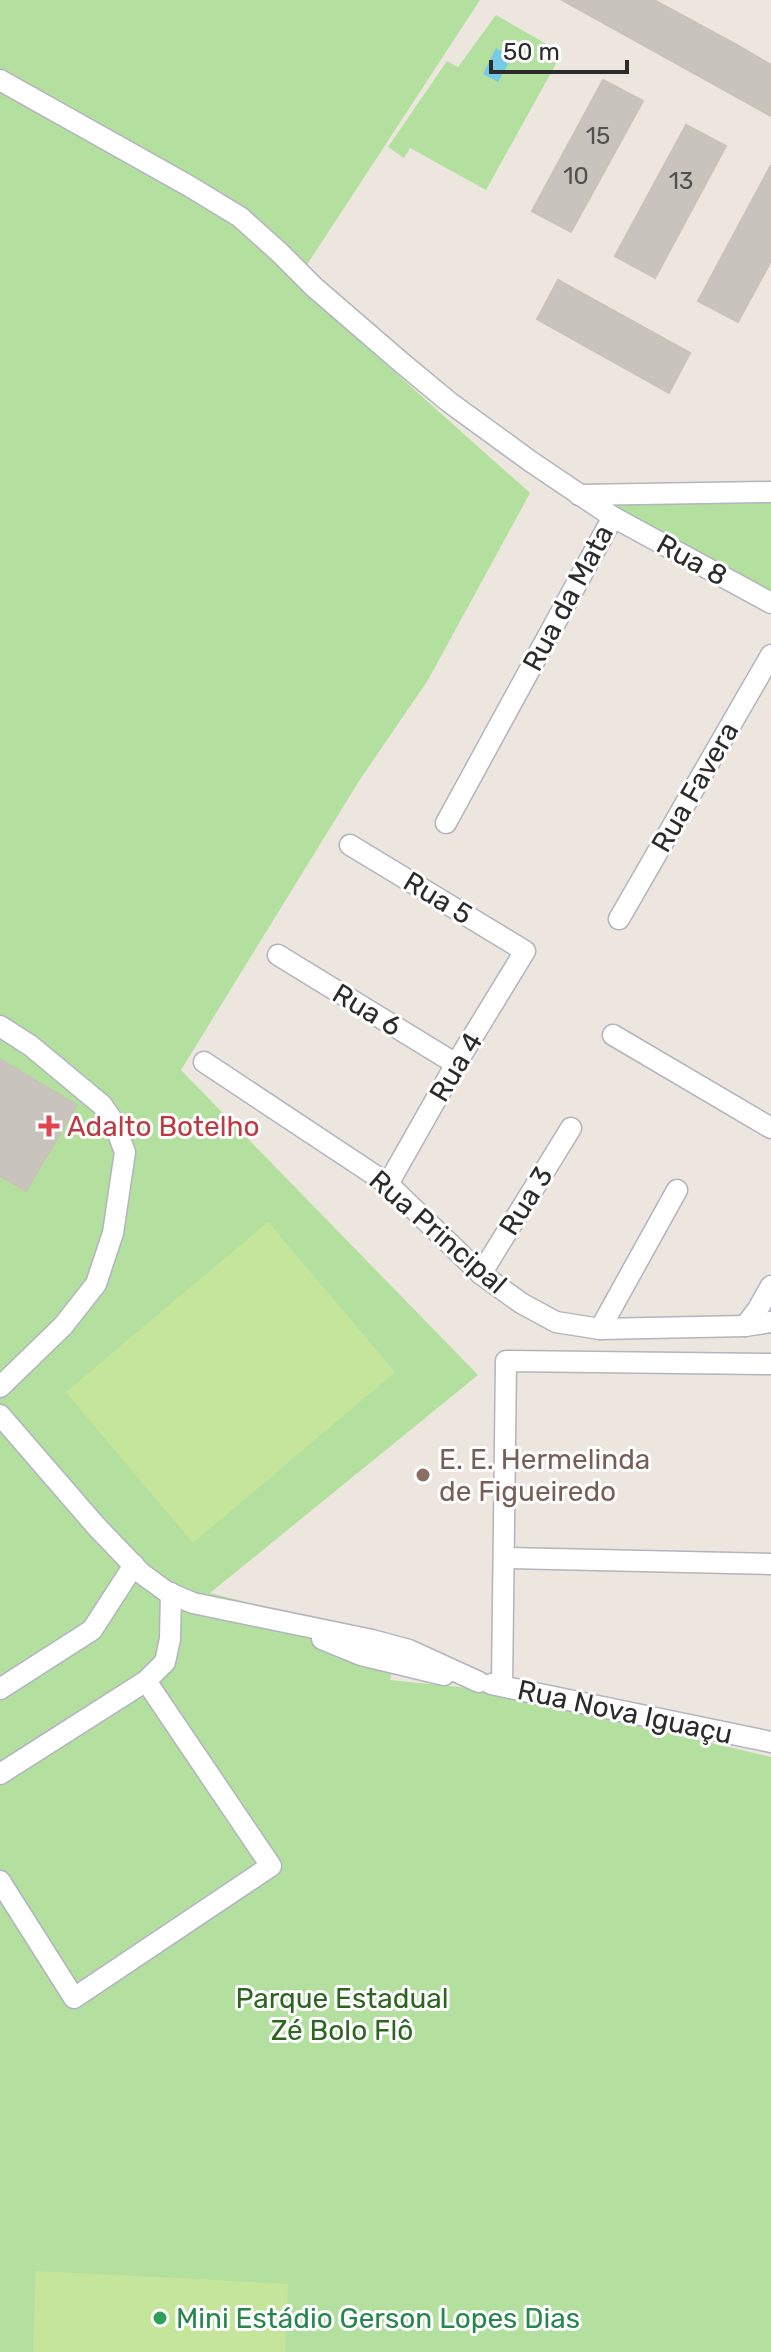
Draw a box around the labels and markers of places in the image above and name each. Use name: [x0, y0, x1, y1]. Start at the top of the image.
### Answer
place label: Adalto Botelho: [67, 1110, 260, 1143]
marker: Adalto Botelho: [38, 1115, 60, 1137]
place label: E. E. Hermelinda de Figueiredo: [439, 1443, 650, 1508]
marker: E. E. Hermelinda de Figueiredo: [414, 1466, 432, 1484]
place label: Mini Estádio Gerson Lopes Dias: [176, 2302, 580, 2335]
marker: Mini Estádio Gerson Lopes Dias: [151, 2309, 169, 2327]

